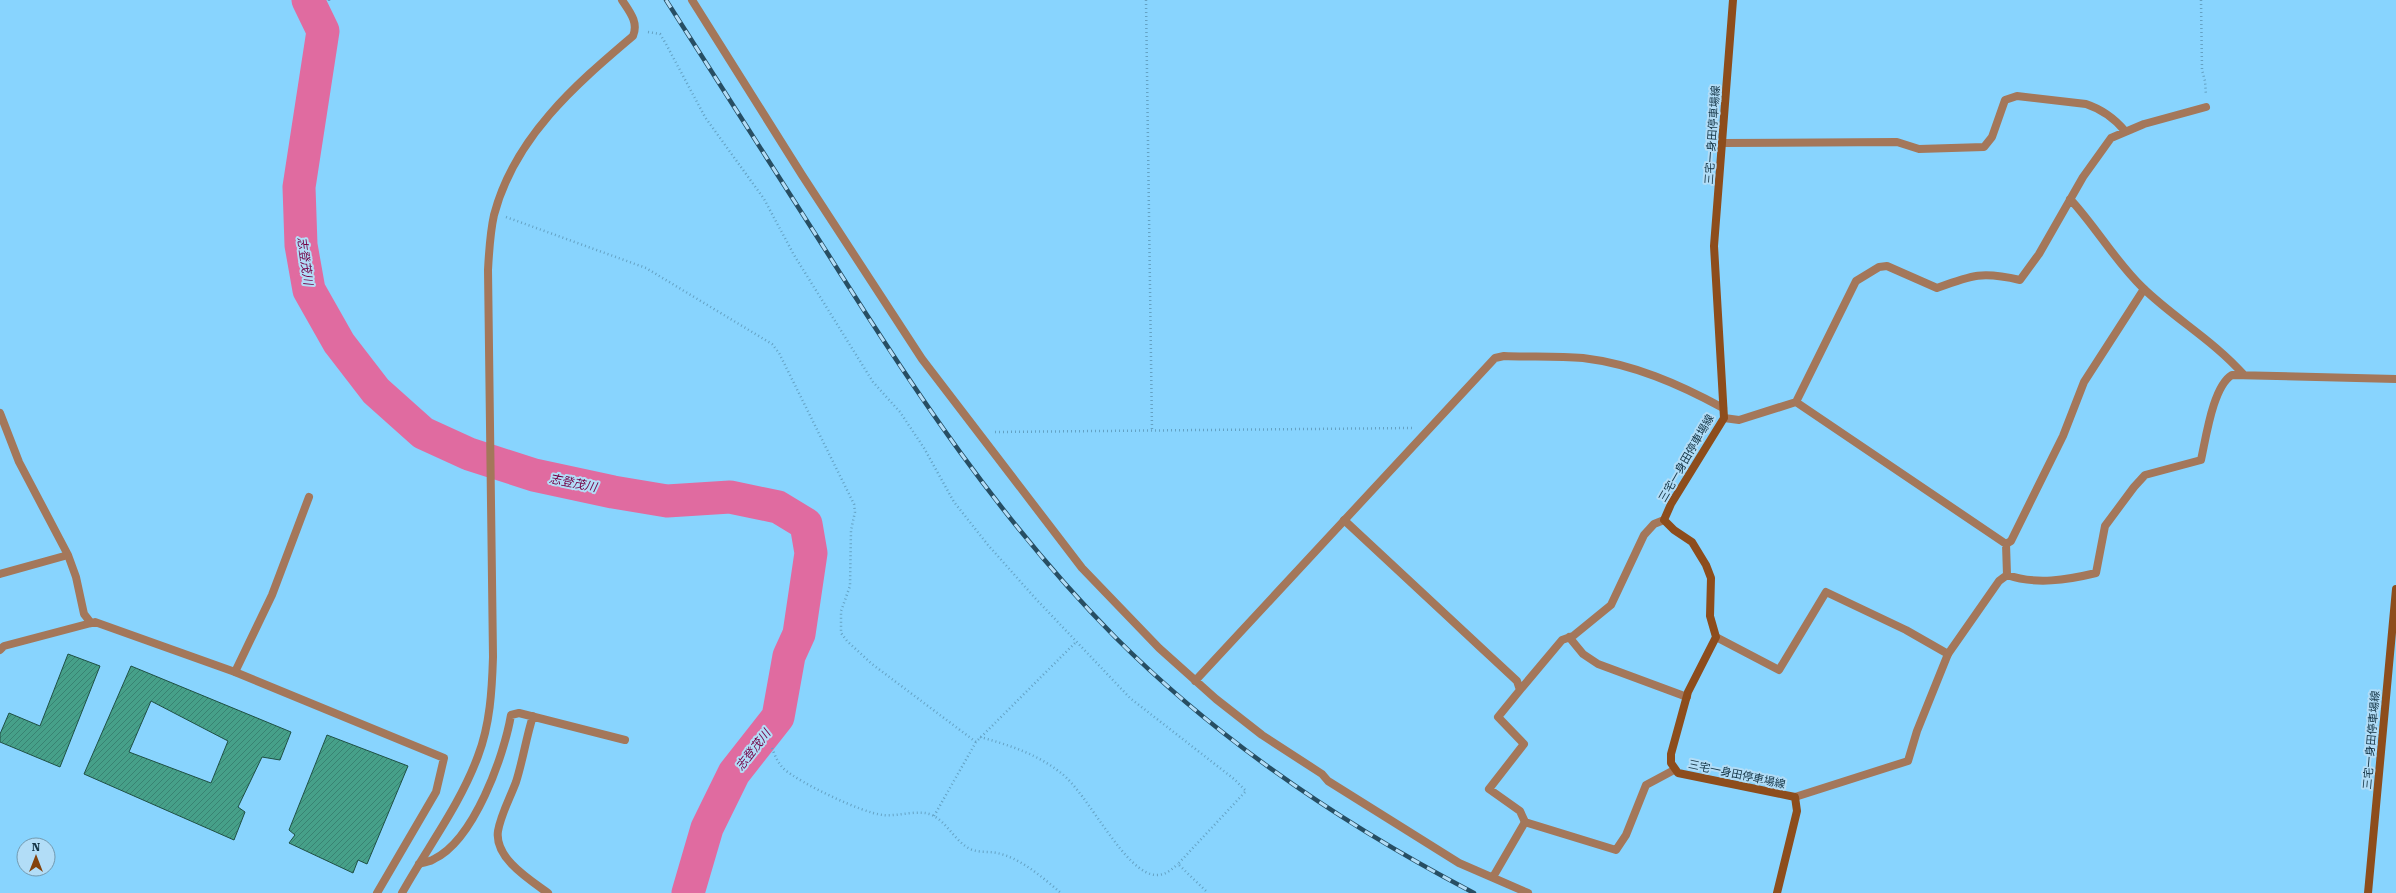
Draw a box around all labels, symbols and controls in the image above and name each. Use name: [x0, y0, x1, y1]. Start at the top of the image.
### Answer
street label: 三宅一身田停車場線: [1703, 85, 1722, 185]
water label: 志登茂川: [295, 236, 316, 288]
street label: 三宅一身田停車場線: [1656, 412, 1717, 504]
water label: 志登茂川: [548, 472, 600, 495]
street label: 三宅一身田停車場線: [2361, 690, 2382, 790]
water label: 志登茂川: [733, 725, 775, 773]
street label: 三宅一身田停車場線: [1687, 758, 1787, 791]
north arrow: [16, 837, 56, 877]
text: N: [32, 841, 41, 854]

